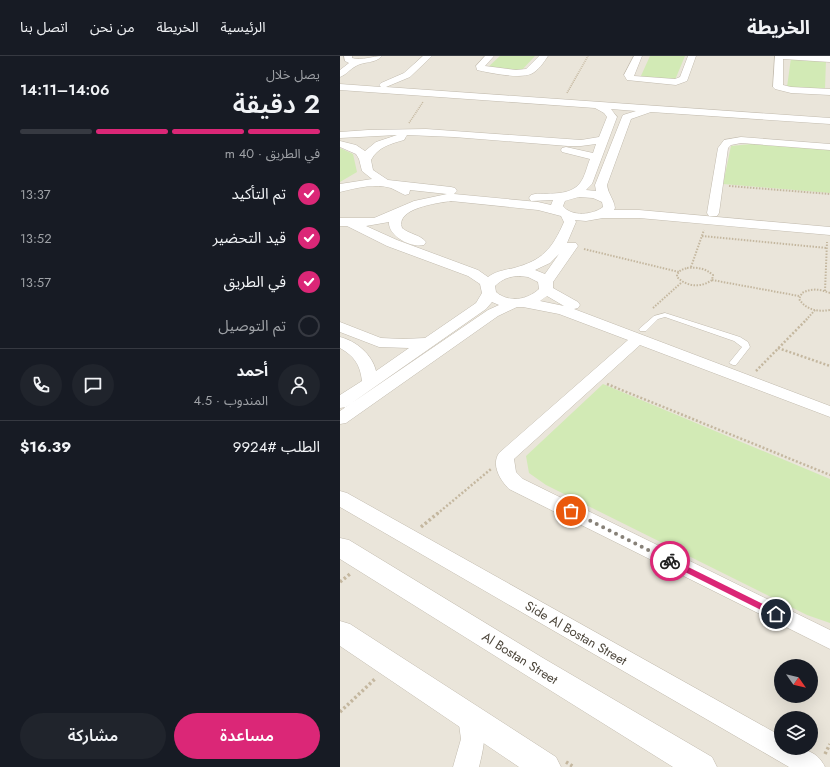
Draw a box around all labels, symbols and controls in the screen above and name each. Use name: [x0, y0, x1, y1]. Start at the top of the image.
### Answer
text: الخريطة: [747, 14, 810, 41]
text: اتصل بنا: [20, 17, 68, 37]
text: من نحن: [90, 17, 135, 37]
text: الخريطة: [157, 17, 199, 37]
text: الرئيسية: [221, 17, 266, 37]
text: يصل خلال: [266, 65, 320, 84]
text: 14:06–14:11: [20, 79, 110, 101]
text: 2 دقيقة: [233, 85, 320, 123]
text: في الطريق · 40 m: [225, 144, 320, 163]
text: تم التأكيد: [231, 183, 286, 205]
icon: check: [298, 183, 320, 205]
text: 13:37: [20, 185, 51, 204]
text: قيد التحضير: [213, 227, 286, 249]
icon: check: [298, 227, 320, 249]
text: 13:52: [20, 229, 52, 248]
text: في الطريق: [224, 271, 286, 293]
icon: check: [298, 271, 320, 293]
text: 13:57: [20, 273, 51, 292]
text: تم التوصيل: [218, 315, 286, 337]
text: أحمد: [237, 360, 268, 382]
button: phone: [20, 364, 62, 406]
button: chat: [72, 364, 114, 406]
button: person: [278, 364, 320, 406]
text: المندوب · 4.5: [193, 391, 268, 410]
text: $16.39: [20, 436, 71, 458]
text: الطلب #9924: [233, 436, 320, 458]
pin: [554, 494, 588, 528]
icon: bag: [560, 500, 582, 522]
courier: [650, 541, 690, 581]
icon: bike: [659, 550, 681, 572]
street label: Side Al Bostan Street: [522, 596, 631, 670]
pin: [759, 597, 793, 631]
icon: home: [765, 603, 787, 625]
street label: Al Bostan Street: [478, 627, 562, 689]
north arrow: [774, 659, 818, 703]
map controls: [774, 659, 818, 755]
button: layers: [774, 711, 818, 755]
button: مشاركة: [20, 713, 166, 759]
button: مساعدة: [174, 713, 320, 759]

